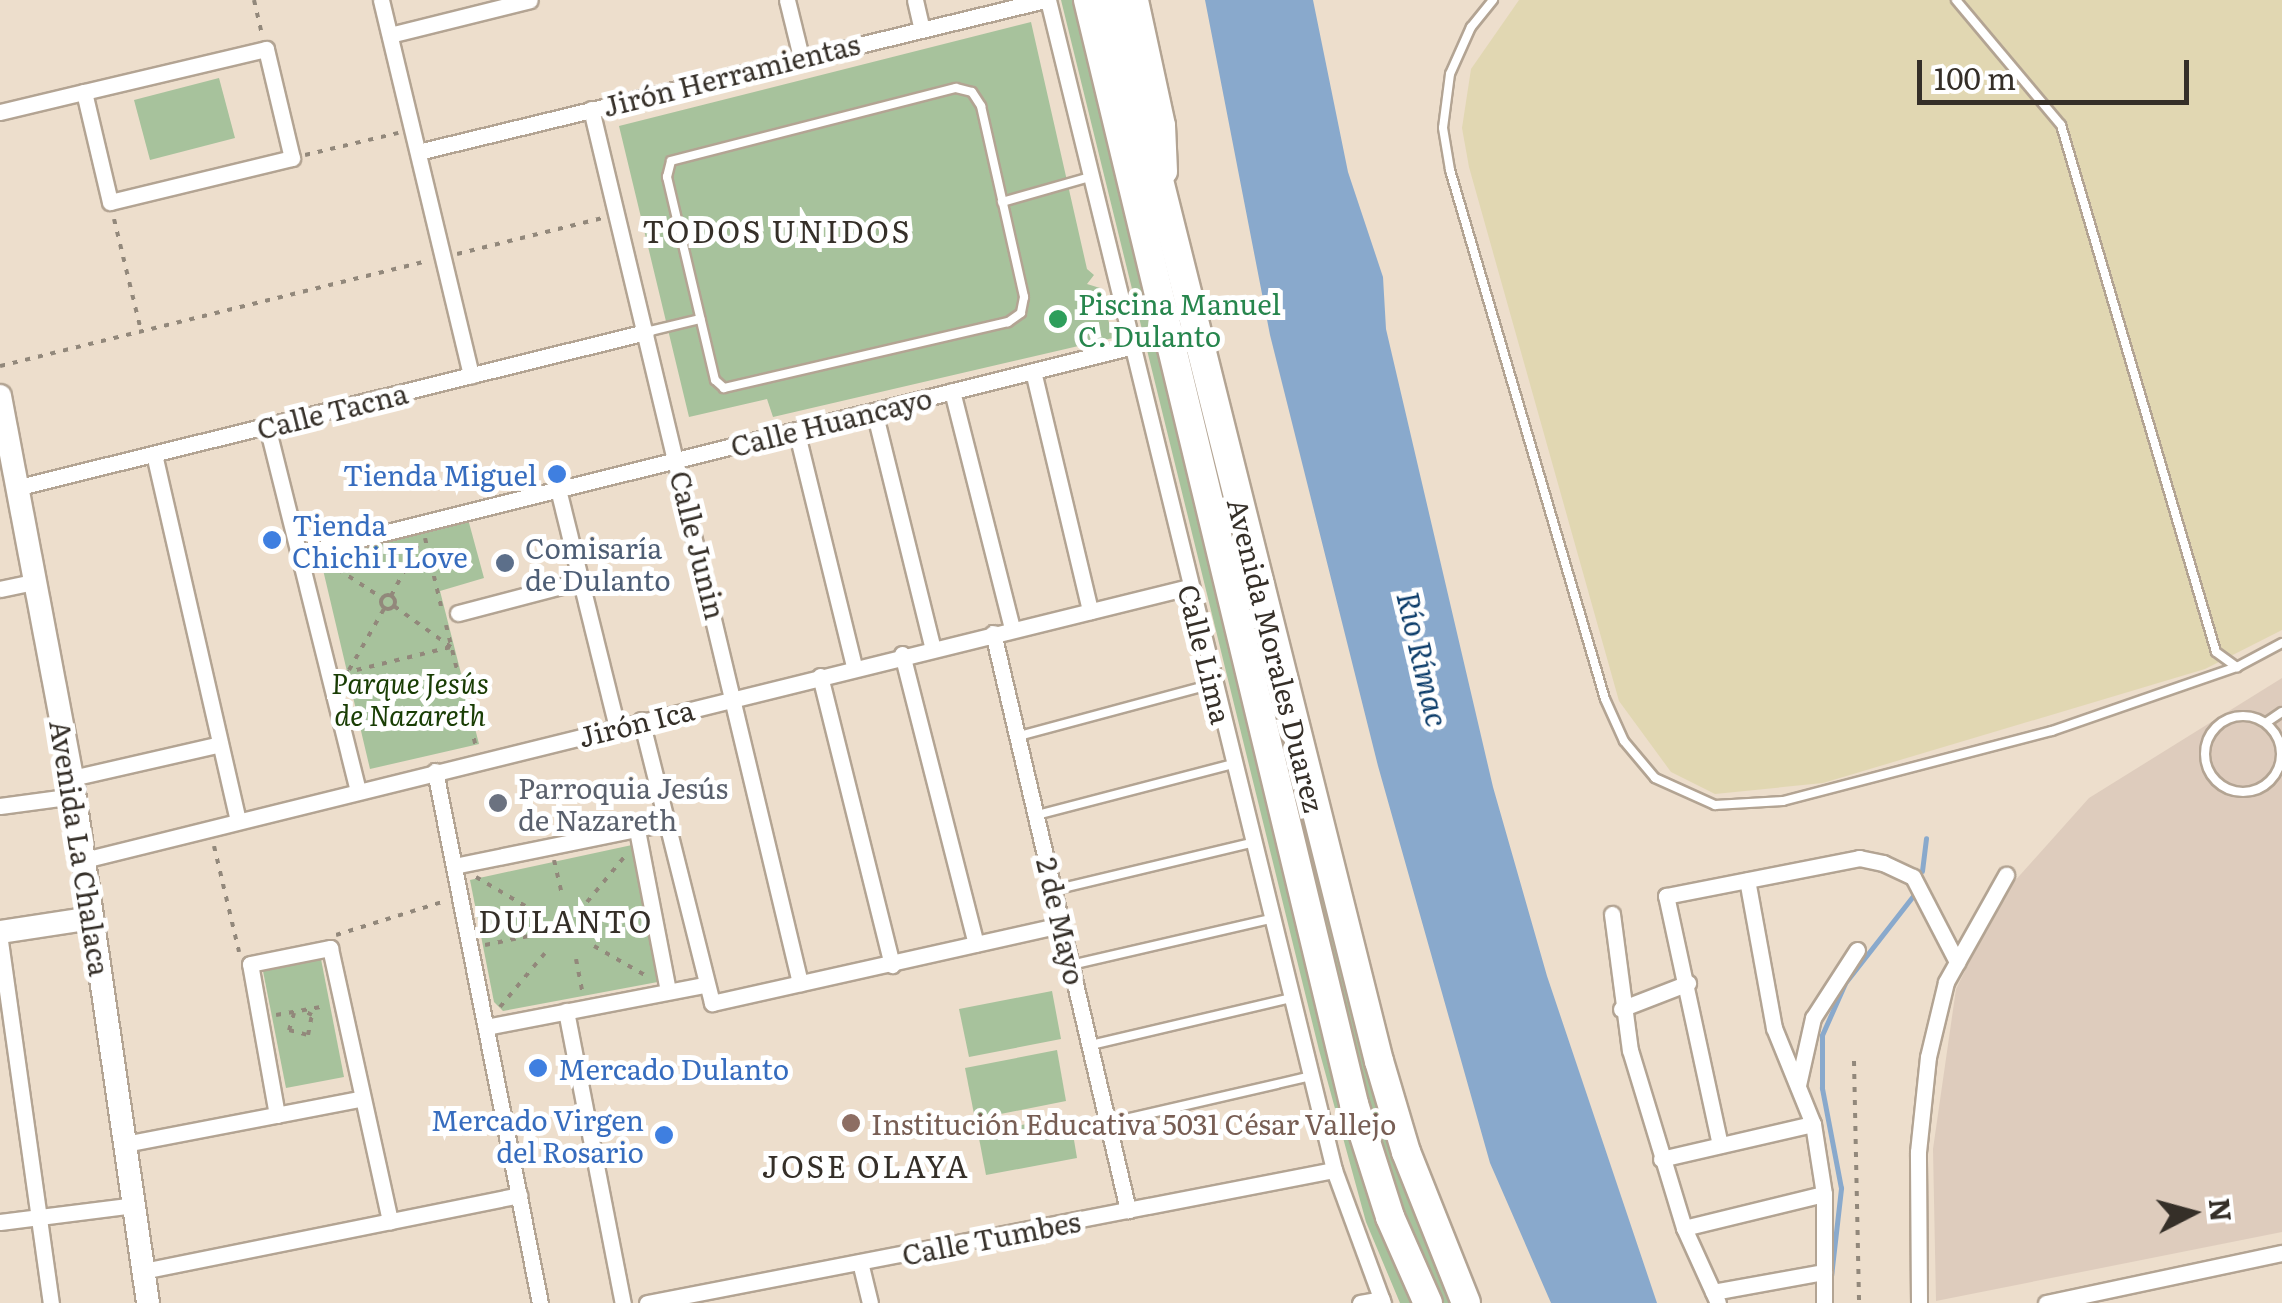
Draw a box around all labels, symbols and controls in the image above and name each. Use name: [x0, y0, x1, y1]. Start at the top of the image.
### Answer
street label: Jirón Herramientas: [599, 26, 863, 122]
scale bar: [1922, 40, 2194, 102]
text: 100 m: [1934, 55, 2016, 99]
district label: TODOS UNIDOS: [642, 212, 912, 248]
place label: Piscina Manuel C. Dulanto: [1078, 286, 1281, 352]
marker: Piscina Manuel C. Dulanto: [1047, 308, 1069, 330]
street label: Calle Tacna: [253, 375, 411, 445]
street label: Calle Huancayo: [727, 380, 935, 462]
place label: Tienda Miguel: [343, 457, 537, 491]
marker: Tienda Miguel: [546, 463, 568, 485]
street label: Calle Junin: [664, 467, 734, 623]
street label: Avenida Morales Duarez: [1222, 495, 1332, 815]
place label: Tienda Chichi I Love: [292, 507, 468, 573]
marker: Tienda Chichi I Love: [261, 529, 283, 551]
place label: Comisaría de Dulanto: [525, 530, 671, 596]
marker: Comisaría de Dulanto: [494, 552, 516, 574]
street label: Calle Lima: [1172, 581, 1240, 727]
water label: Río Rímac: [1391, 588, 1457, 730]
park label: Parque Jesús de Nazareth: [331, 665, 489, 731]
street label: Jirón Ica: [575, 691, 697, 753]
street label: Avenida La Chalaca: [44, 718, 118, 978]
place label: Parroquia Jesús de Nazareth: [518, 770, 728, 836]
marker: Parroquia Jesús de Nazareth: [487, 792, 509, 814]
street label: 2 de Mayo: [1031, 854, 1093, 988]
district label: DULANTO: [478, 902, 654, 938]
place label: Mercado Dulanto: [558, 1051, 789, 1085]
marker: Mercado Dulanto: [527, 1057, 549, 1079]
place label: Mercado Virgen del Rosario: [431, 1102, 644, 1168]
place label: Institución Educativa 5031 César Vallejo: [871, 1106, 1396, 1140]
marker: Institución Educativa 5031 César Vallejo: [840, 1112, 862, 1134]
marker: Mercado Virgen del Rosario: [653, 1124, 675, 1146]
district label: JOSE OLAYA: [762, 1147, 970, 1183]
north arrow: [2142, 1163, 2242, 1263]
text: N: [2200, 1196, 2244, 1224]
street label: Calle Tumbes: [899, 1203, 1083, 1271]

